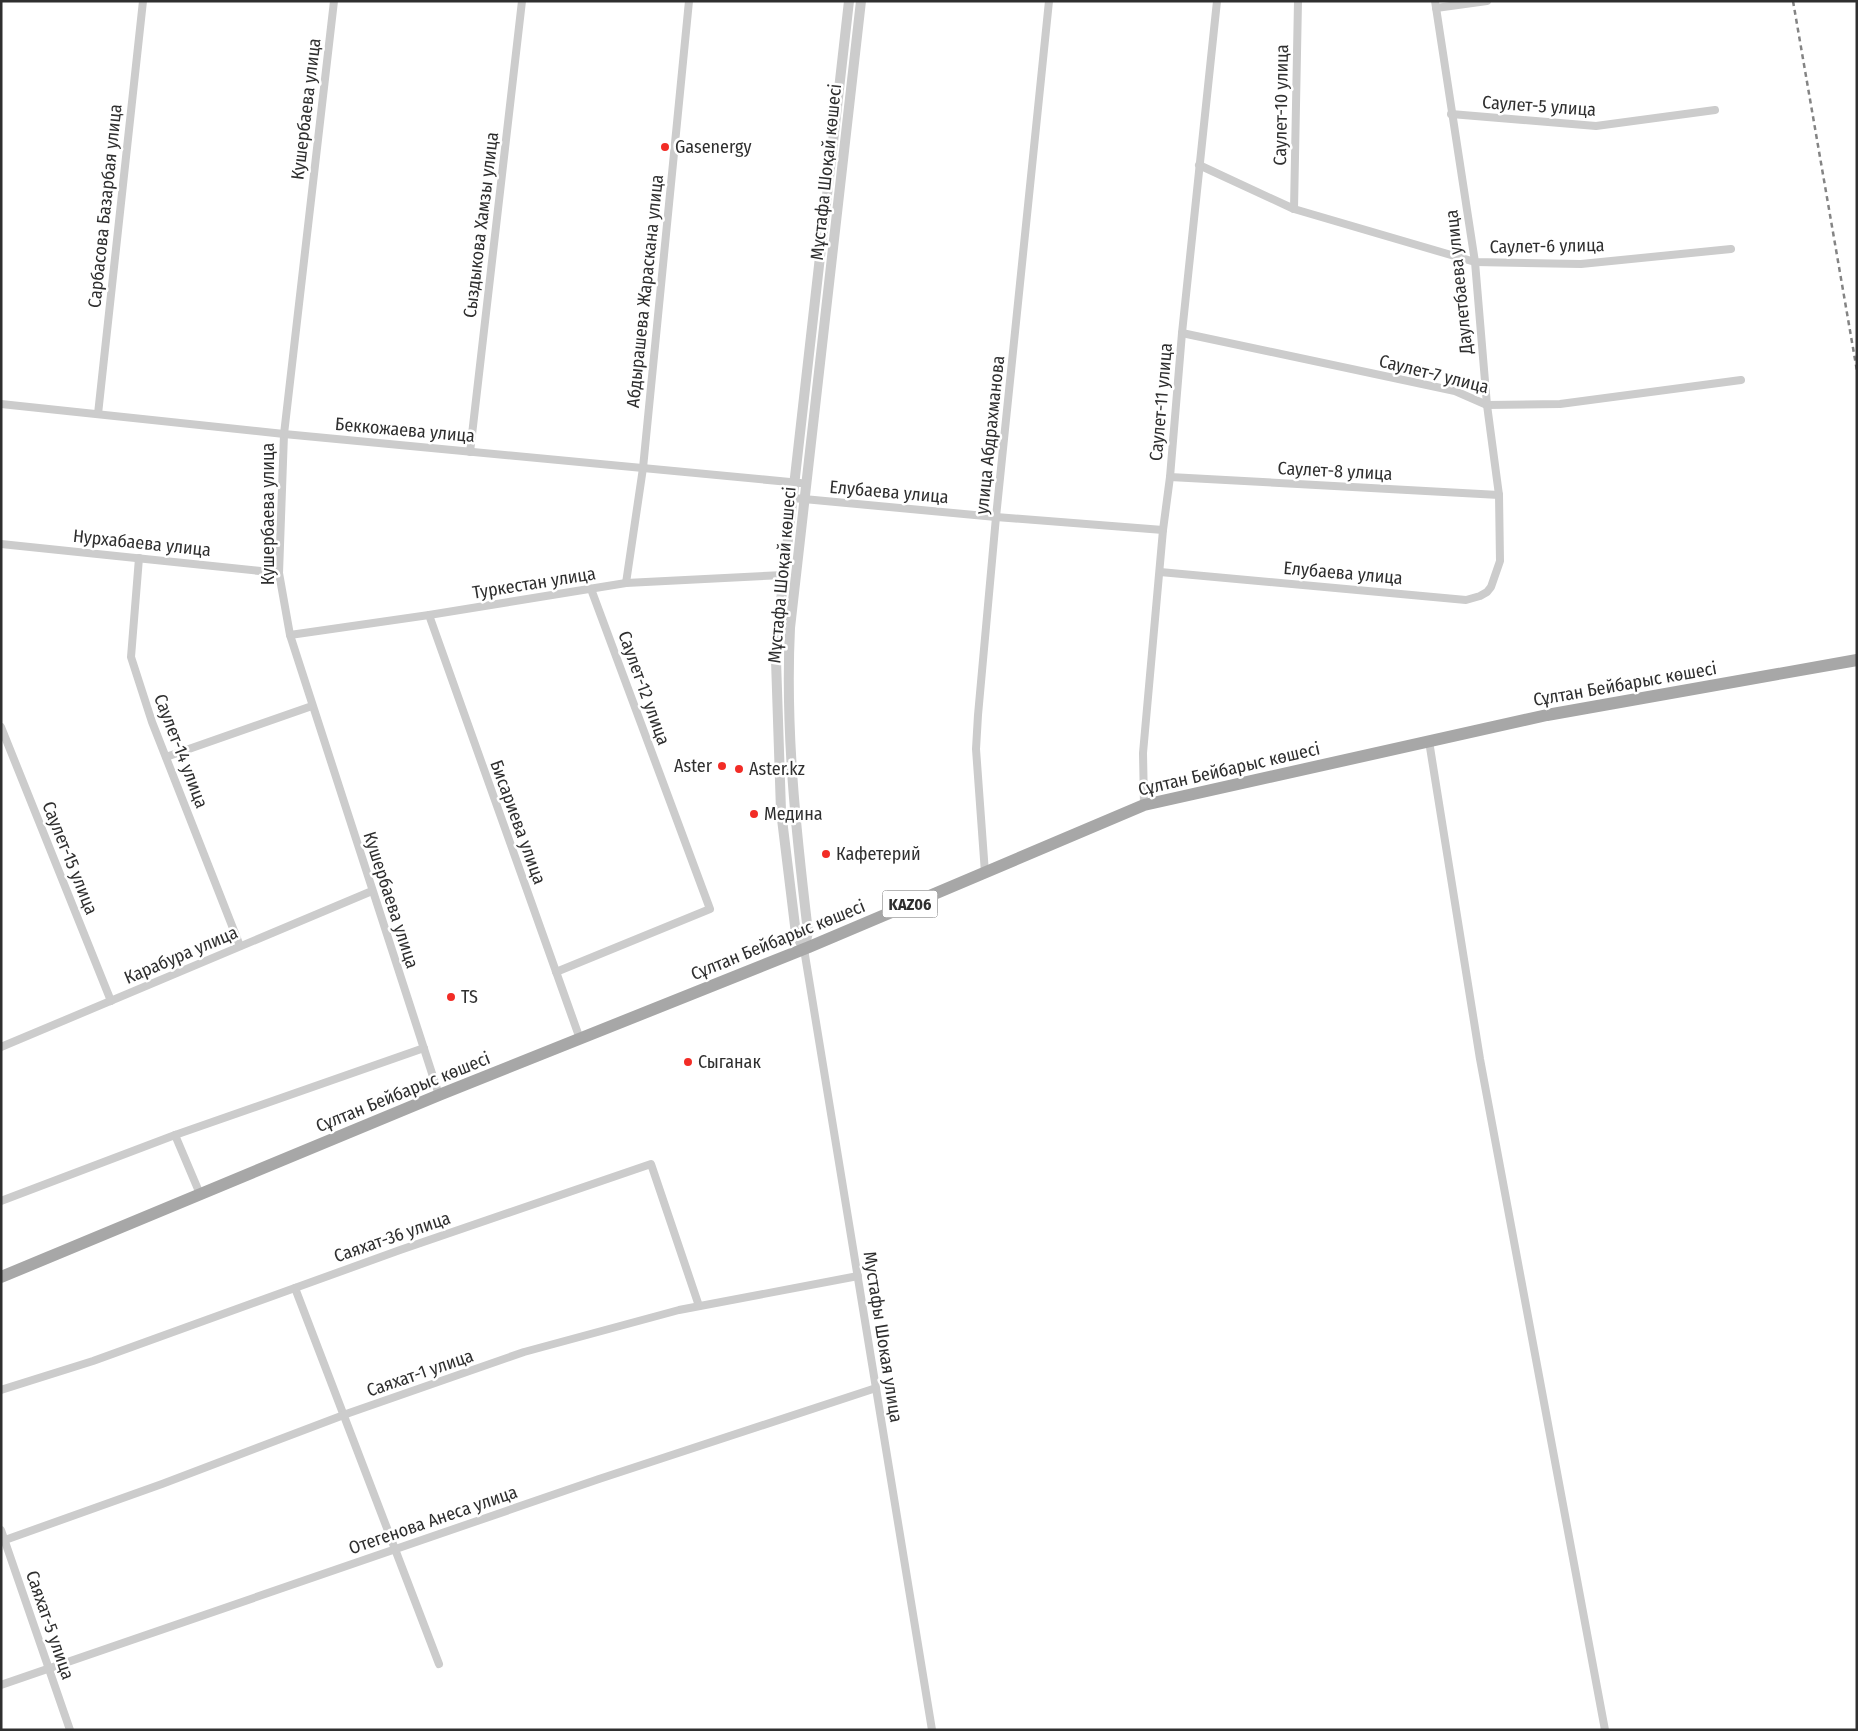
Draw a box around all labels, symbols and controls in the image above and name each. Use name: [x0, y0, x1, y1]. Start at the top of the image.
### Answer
street label: Кушербаева улица: [286, 37, 326, 181]
street label: Саулет-10 улица: [1269, 44, 1293, 166]
street label: Мұстафа Шоқай көшесі: [806, 83, 846, 261]
street label: Саулет-5 улица: [1481, 91, 1597, 121]
street label: Сарбасова Базарбая улица: [83, 103, 127, 309]
street label: Сыздыкова Хамзы улица: [459, 131, 503, 319]
place label: Gasenergy: [675, 136, 751, 158]
marker: Gasenergy: [659, 141, 671, 153]
street label: Абдырашева Жараскана улица: [622, 173, 668, 409]
street label: Даулетбаева улица: [1440, 208, 1478, 356]
street label: Саулет-6 улица: [1489, 234, 1605, 258]
street label: Саулет-11 улица: [1145, 342, 1177, 462]
street label: Саулет-7 улица: [1377, 350, 1491, 398]
street label: улица Абдрахманова: [971, 354, 1009, 516]
street label: Беккожаева улица: [334, 413, 476, 447]
street label: Кушербаева улица: [257, 442, 279, 585]
street label: Саулет-8 улица: [1277, 457, 1393, 485]
street label: Елубаева улица: [828, 476, 950, 508]
street label: Мұстафа Шоқай көшесі: [763, 486, 801, 664]
street label: Нурхабаева улица: [72, 525, 212, 561]
street label: Елубаева улица: [1282, 557, 1404, 589]
street label: Туркестан улица: [471, 562, 597, 604]
street label: Саулет-12 улица: [613, 628, 675, 748]
street label: Сұлтан Бейбарыс көшесі: [1532, 657, 1718, 711]
street label: Саулет-14 улица: [149, 691, 213, 811]
street label: Сұлтан Бейбарыс көшесі: [1136, 737, 1322, 801]
place label: Aster: [674, 755, 713, 777]
street label: Бисариева улица: [485, 757, 551, 887]
place label: Aster.kz: [749, 758, 805, 780]
marker: Aster: [716, 760, 728, 772]
marker: Aster.kz: [733, 763, 745, 775]
street label: Саулет-15 улица: [37, 798, 103, 918]
place label: Медина: [764, 803, 823, 825]
marker: Медина: [748, 808, 760, 820]
street label: Кушербаева улица: [358, 829, 424, 971]
place label: Кафетерий: [836, 843, 921, 865]
marker: Кафетерий: [820, 848, 832, 860]
road number: KAZ06: [882, 891, 938, 918]
street label: Сұлтан Бейбарыс көшесі: [688, 895, 868, 985]
street label: Карабура улица: [121, 921, 241, 989]
place label: TS: [461, 986, 478, 1008]
marker: TS: [445, 991, 457, 1003]
street label: Сұлтан Бейбарыс көшесі: [313, 1047, 493, 1137]
place label: Сыганак: [698, 1051, 761, 1073]
marker: Сыганак: [682, 1056, 694, 1068]
street label: Саяхат-36 улица: [331, 1207, 453, 1267]
street label: Мустафы Шокая улица: [859, 1250, 907, 1424]
street label: Саяхат-1 улица: [364, 1344, 476, 1402]
street label: Отегенова Анеса улица: [346, 1481, 520, 1559]
street label: Саяхат-5 улица: [21, 1568, 79, 1683]

